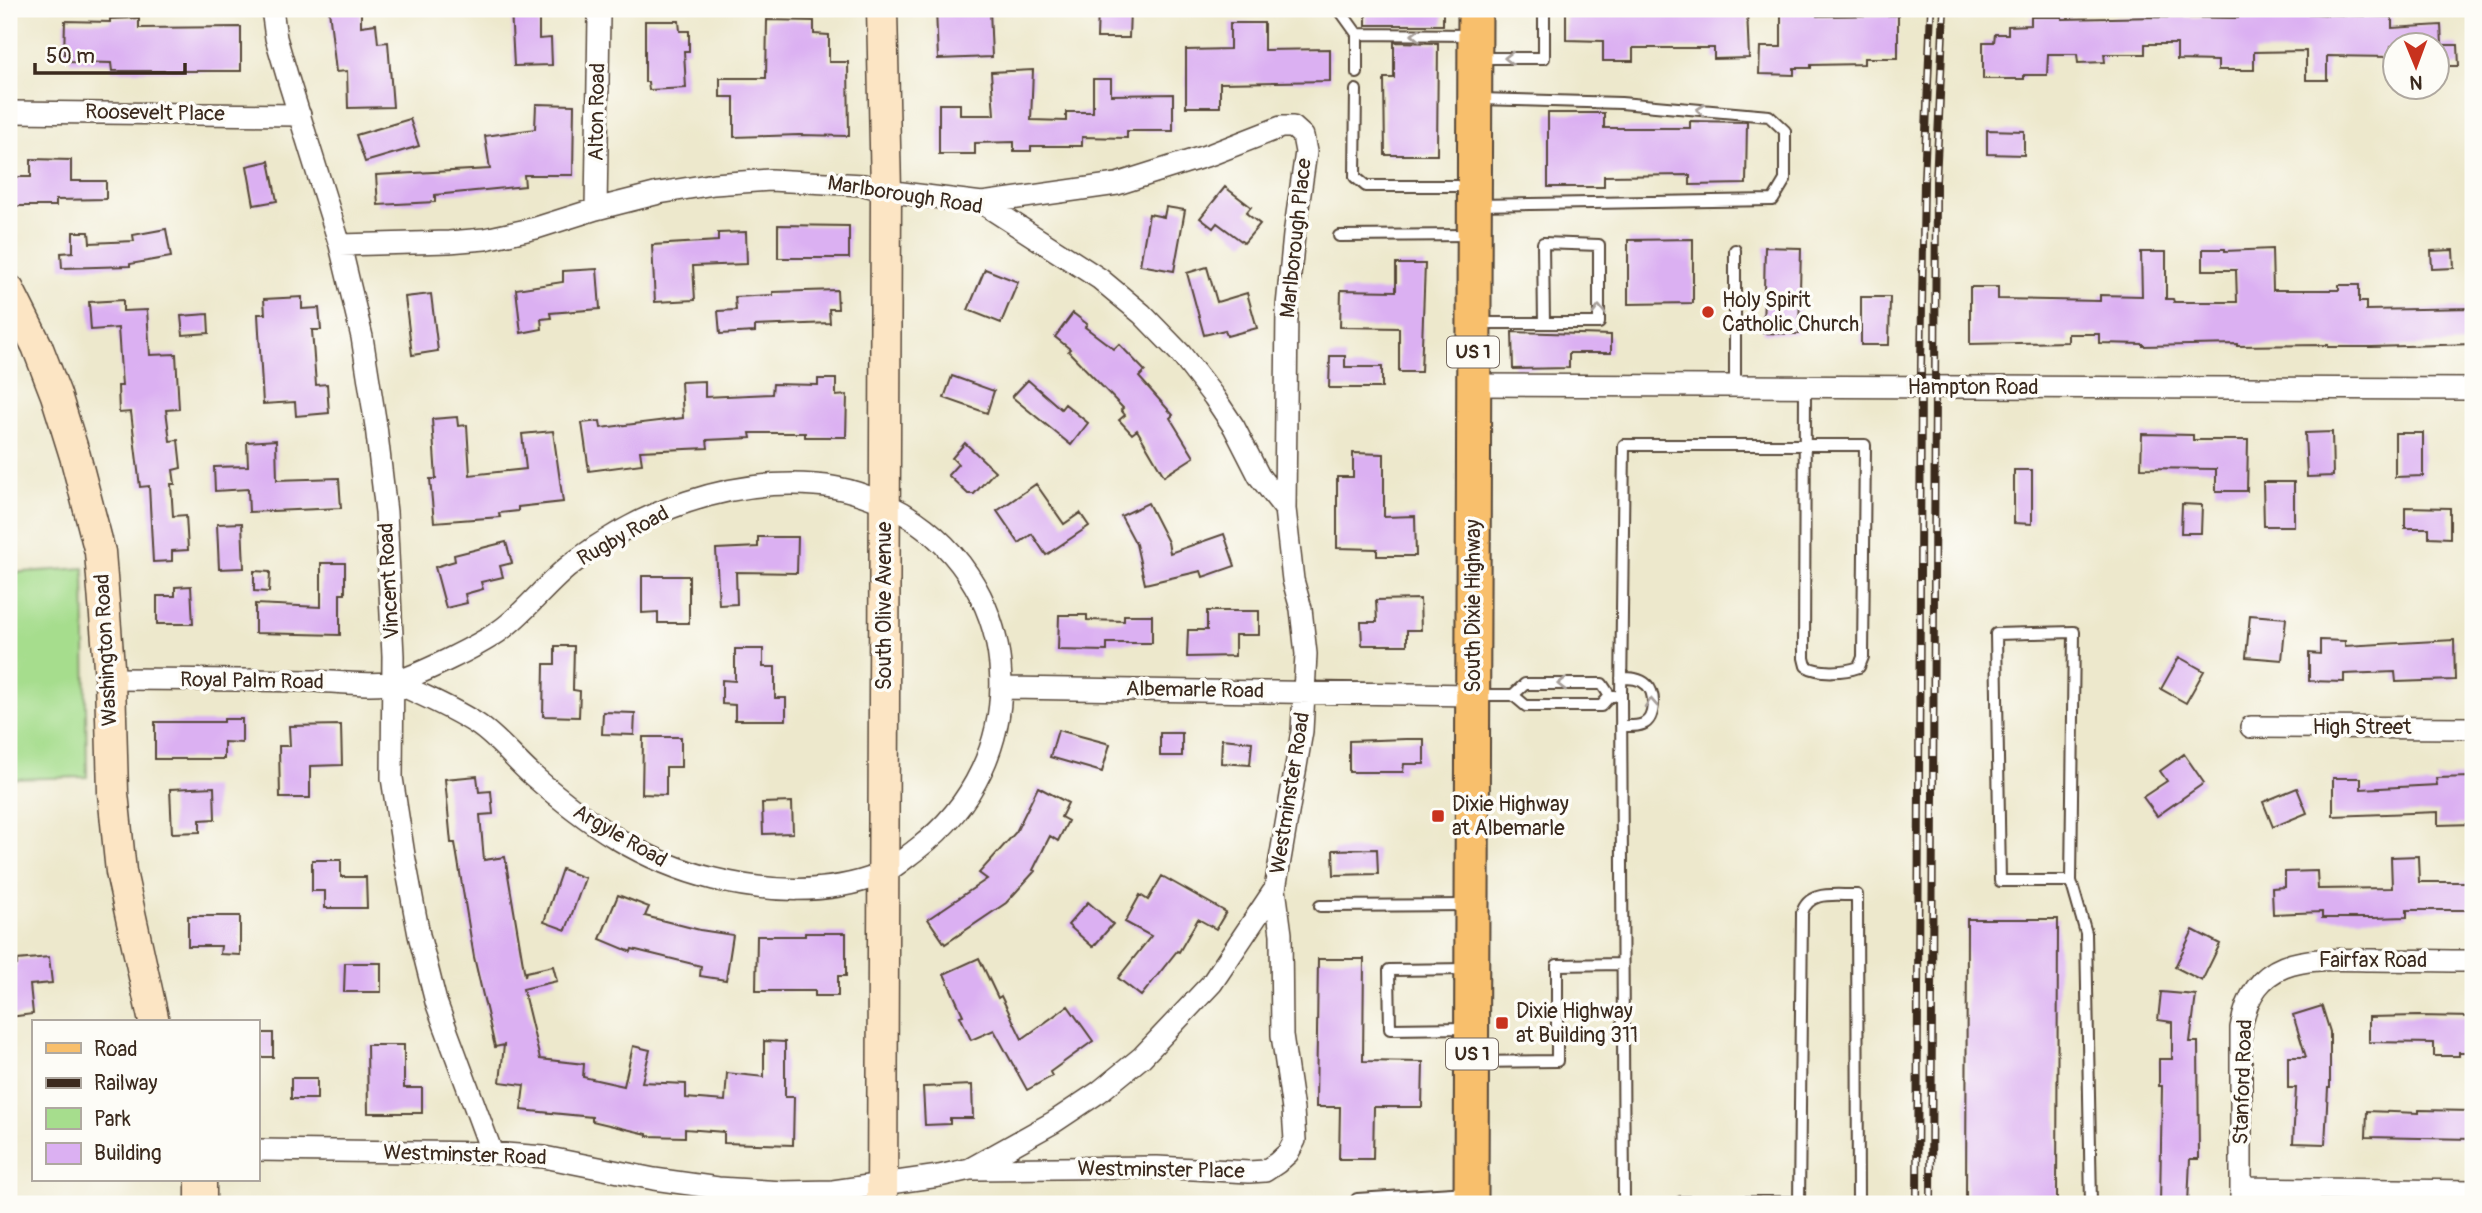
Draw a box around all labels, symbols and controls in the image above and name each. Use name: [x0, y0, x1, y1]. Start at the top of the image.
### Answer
one-way arrow: [1410, 27, 1421, 43]
scale bar: [35, 32, 186, 76]
north arrow: [2380, 32, 2450, 102]
text: 50 m: [46, 43, 95, 70]
one-way arrow: [1504, 50, 1514, 66]
street label: Alton Road: [583, 63, 611, 161]
text: N: [2410, 70, 2423, 94]
street label: Roosevelt Place: [85, 98, 226, 128]
one-way arrow: [1695, 103, 1706, 118]
street label: Marlborough Place: [1274, 156, 1318, 319]
street label: Marlborough Road: [826, 169, 984, 221]
place label: Holy Spirit Catholic Church: [1722, 287, 1859, 338]
marker: Holy Spirit Catholic Church: [1700, 304, 1716, 320]
one-way arrow: [1591, 305, 1607, 315]
road number: US 1: [1447, 336, 1499, 368]
street label: Hampton Road: [1907, 374, 2039, 401]
street label: Rugby Road: [572, 500, 674, 572]
street label: South Dixie Highway: [1460, 519, 1487, 693]
street label: South Olive Avenue: [871, 521, 898, 690]
street label: Vincent Road: [372, 522, 406, 640]
street label: Washington Road: [89, 573, 123, 727]
street label: Royal Palm Road: [180, 666, 324, 696]
street label: Albemarle Road: [1126, 675, 1264, 705]
one-way arrow: [1557, 676, 1567, 692]
one-way arrow: [1644, 697, 1659, 708]
street label: Westminster Road: [1264, 710, 1316, 876]
street label: High Street: [2312, 714, 2412, 741]
place label: Dixie Highway at Albemarle: [1452, 791, 1569, 842]
street label: Argyle Road: [568, 798, 672, 874]
marker: Dixie Highway at Albemarle: [1430, 808, 1446, 824]
street label: Fairfax Road: [2319, 947, 2427, 974]
place label: Dixie Highway at Building 311: [1516, 998, 1638, 1049]
marker: Dixie Highway at Building 311: [1494, 1015, 1510, 1031]
street label: Stanford Road: [2227, 1019, 2259, 1145]
legend: [32, 1020, 259, 1182]
text: Road: [94, 1036, 138, 1063]
road number: US 1: [1446, 1038, 1498, 1070]
text: Railway: [94, 1070, 158, 1097]
text: Park: [94, 1106, 131, 1133]
street label: Westminster Road: [383, 1139, 547, 1171]
text: Building: [94, 1140, 161, 1167]
street label: Westminster Place: [1077, 1155, 1246, 1185]

